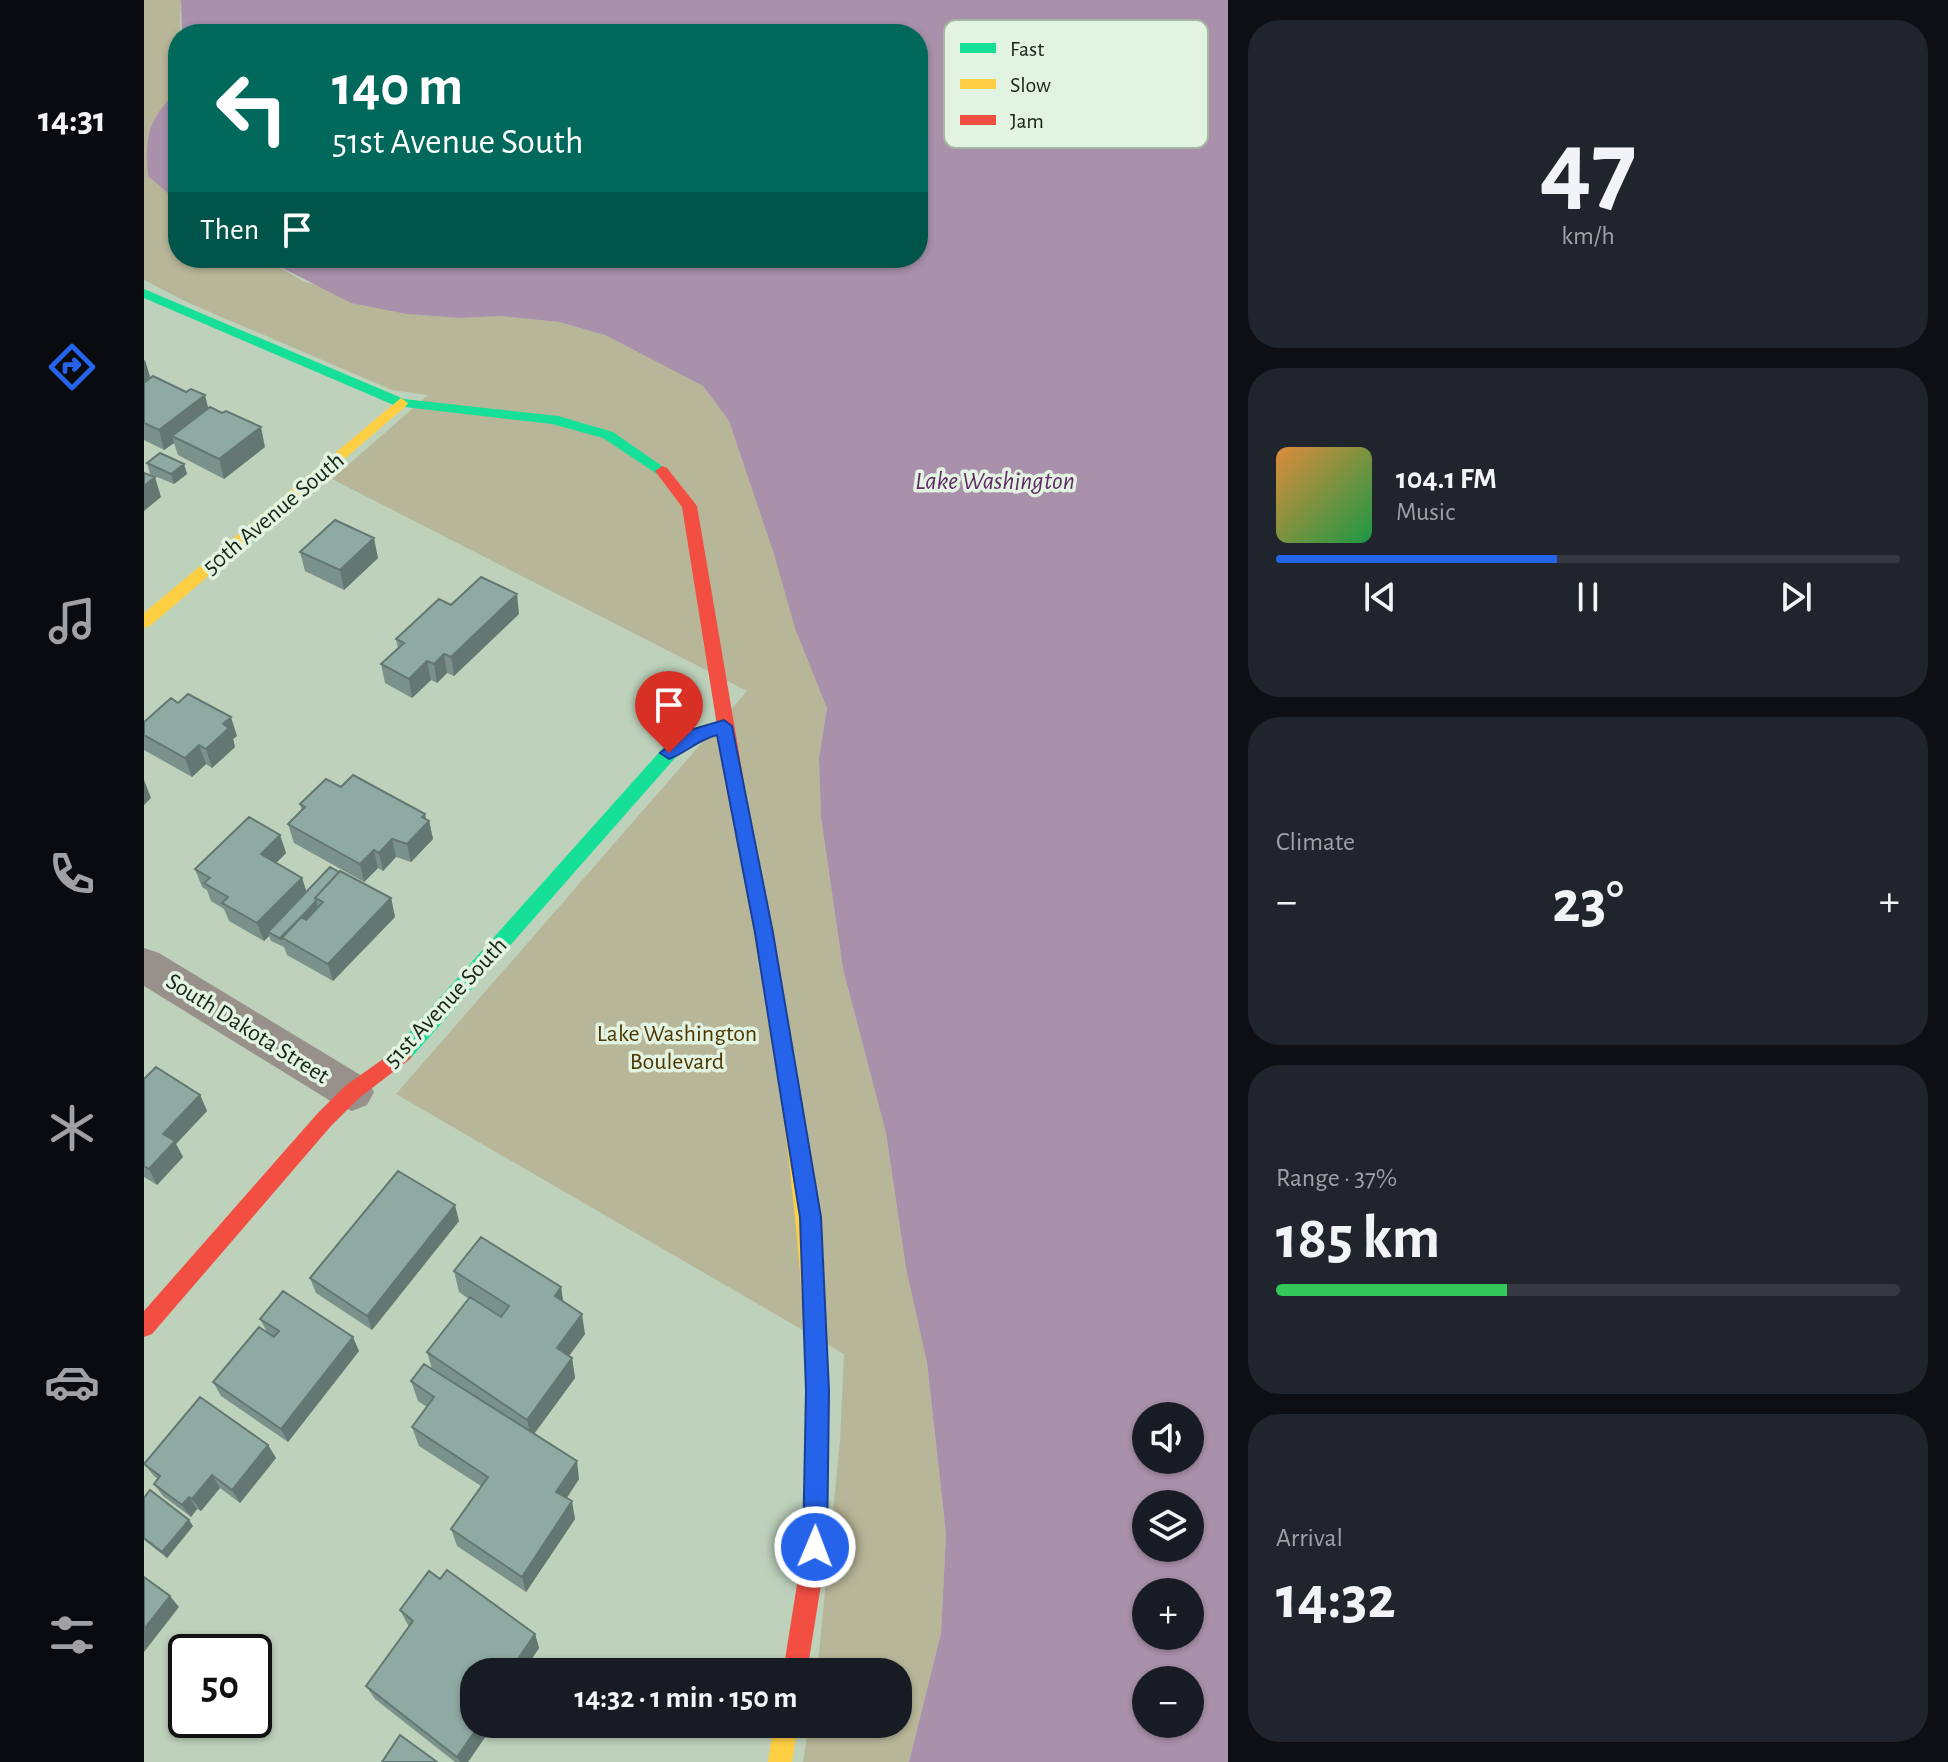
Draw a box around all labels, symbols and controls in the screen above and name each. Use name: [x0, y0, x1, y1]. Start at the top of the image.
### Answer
legend: [944, 20, 1208, 148]
text: Fast: [1010, 38, 1044, 60]
icon: left: [200, 56, 304, 160]
text: 140 m: [332, 59, 463, 115]
text: Slow: [1010, 74, 1051, 96]
text: 14:31: [38, 102, 106, 138]
text: Jam: [1010, 110, 1044, 132]
text: 47: [1539, 117, 1637, 221]
text: 51st Avenue South: [332, 124, 584, 160]
icon: arrive: [275, 208, 319, 252]
text: Then: [200, 215, 259, 245]
text: km/h: [1561, 223, 1615, 249]
icon: directions: [44, 339, 100, 395]
street label: 50th Avenue South: [199, 448, 349, 579]
text: 104.1 FM: [1396, 464, 1497, 494]
water label: Lake Washington: [915, 468, 1075, 494]
text: Music: [1396, 499, 1455, 525]
icon: previous: [1358, 575, 1402, 619]
icon: pause: [1566, 575, 1610, 619]
icon: next: [1774, 575, 1818, 619]
icon: music: [44, 593, 100, 649]
pin: [635, 671, 703, 753]
icon: arrive: [647, 683, 691, 727]
text: Climate: [1276, 829, 1355, 855]
icon: phone: [44, 846, 100, 902]
text: 23°: [1552, 873, 1624, 933]
text: −: [1276, 880, 1297, 924]
text: +: [1879, 880, 1900, 924]
street label: 51st Avenue South: [380, 933, 512, 1072]
street label: South Dakota Street: [162, 969, 333, 1089]
park label: Lake Washington Boulevard: [597, 1022, 757, 1074]
icon: climate: [44, 1100, 100, 1156]
text: Range · 37%: [1276, 1165, 1397, 1191]
text: 185 km: [1276, 1209, 1440, 1269]
icon: car: [44, 1354, 100, 1410]
map controls: [1132, 1402, 1204, 1738]
button: sound: [1132, 1402, 1204, 1474]
button: layers: [1132, 1490, 1204, 1562]
position arrow: [773, 1505, 857, 1589]
text: Arrival: [1276, 1525, 1343, 1551]
text: 14:32: [1276, 1569, 1396, 1629]
button: +: [1132, 1578, 1204, 1650]
icon: filters: [44, 1607, 100, 1663]
speed limit sign: 50: [168, 1634, 272, 1738]
button: −: [1132, 1666, 1204, 1738]
text: 14:32 · 1 min · 150 m: [574, 1683, 798, 1713]

